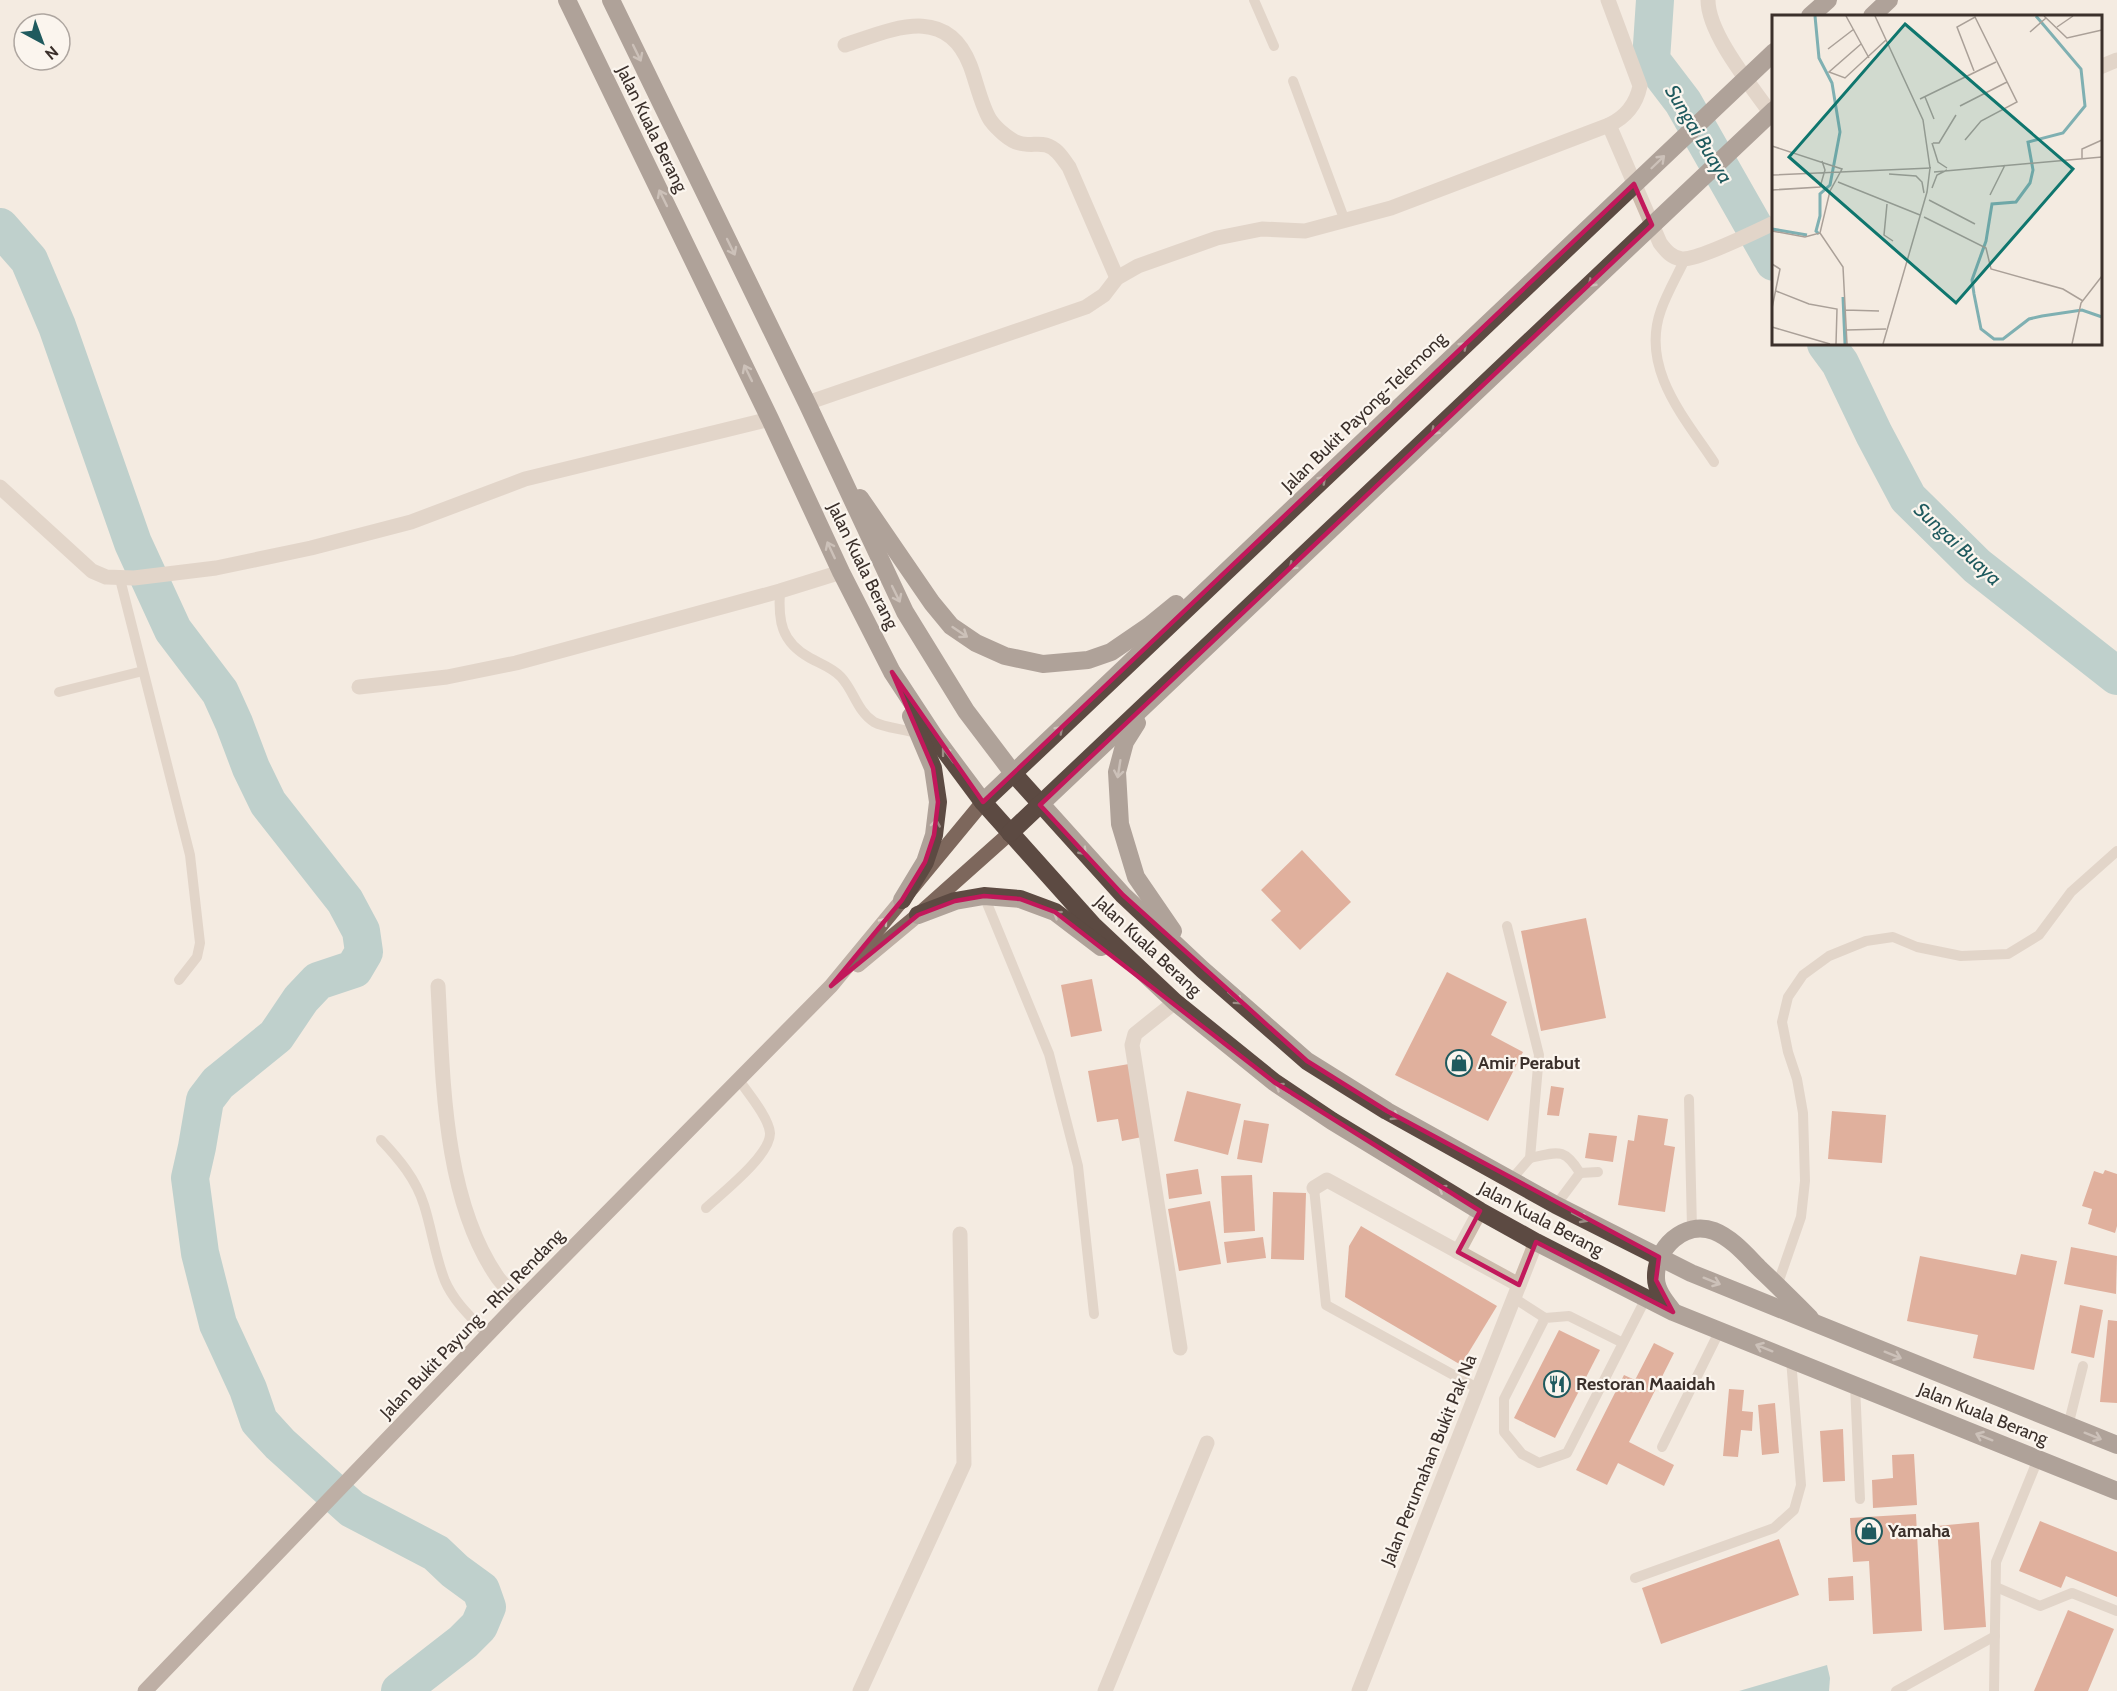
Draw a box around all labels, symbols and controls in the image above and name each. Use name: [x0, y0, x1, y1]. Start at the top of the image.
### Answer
north arrow: [12, 12, 72, 72]
inset map: [1772, 15, 2102, 345]
text: N: [41, 42, 62, 64]
one-way arrow: [631, 43, 643, 61]
street label: Jalan Kuala Berang: [611, 61, 693, 197]
water label: Sungai Buaya: [1660, 80, 1738, 188]
one-way arrow: [1650, 155, 1665, 169]
one-way arrow: [656, 190, 668, 208]
one-way arrow: [725, 238, 737, 256]
one-way arrow: [1587, 272, 1602, 287]
street label: Jalan Bukit Payong-Telemong: [1276, 327, 1452, 497]
one-way arrow: [1453, 342, 1468, 356]
one-way arrow: [742, 365, 753, 383]
one-way arrow: [1431, 421, 1446, 435]
one-way arrow: [1311, 476, 1326, 490]
water label: Sungai Buaya: [1909, 497, 2007, 591]
street label: Jalan Kuala Berang: [822, 498, 904, 634]
one-way arrow: [825, 541, 836, 559]
one-way arrow: [1289, 555, 1304, 570]
one-way arrow: [891, 584, 903, 602]
one-way arrow: [952, 626, 968, 638]
one-way arrow: [1048, 726, 1063, 740]
one-way arrow: [942, 748, 954, 764]
one-way arrow: [1113, 759, 1124, 778]
one-way arrow: [929, 819, 940, 838]
one-way arrow: [1073, 840, 1087, 855]
street label: Jalan Kuala Berang: [1089, 890, 1207, 1002]
one-way arrow: [1052, 910, 1069, 923]
one-way arrow: [875, 917, 888, 933]
one-way arrow: [1227, 991, 1242, 1005]
shop icon: Amir Perabut: [1444, 1048, 1474, 1078]
place label: Amir Perabut: [1478, 1052, 1580, 1074]
one-way arrow: [1276, 1083, 1292, 1095]
one-way arrow: [1382, 1108, 1399, 1120]
street label: Jalan Kuala Berang: [1474, 1176, 1608, 1262]
one-way arrow: [1438, 1184, 1455, 1196]
one-way arrow: [1571, 1212, 1589, 1223]
street label: Jalan Bukit Payung - Rhu Rendang: [375, 1224, 569, 1424]
one-way arrow: [1702, 1277, 1721, 1288]
one-way arrow: [1756, 1342, 1774, 1353]
one-way arrow: [1883, 1350, 1902, 1361]
street label: Jalan Perumahan Bukit Pak Na: [1376, 1351, 1482, 1570]
restaurant icon: Restoran Maaidah: [1542, 1369, 1572, 1399]
place label: Restoran Maaidah: [1576, 1373, 1715, 1395]
street label: Jalan Kuala Berang: [1914, 1378, 2052, 1450]
one-way arrow: [1975, 1431, 1994, 1442]
one-way arrow: [2083, 1431, 2102, 1442]
shop icon: Yamaha: [1854, 1516, 1884, 1546]
place label: Yamaha: [1887, 1520, 1950, 1542]

